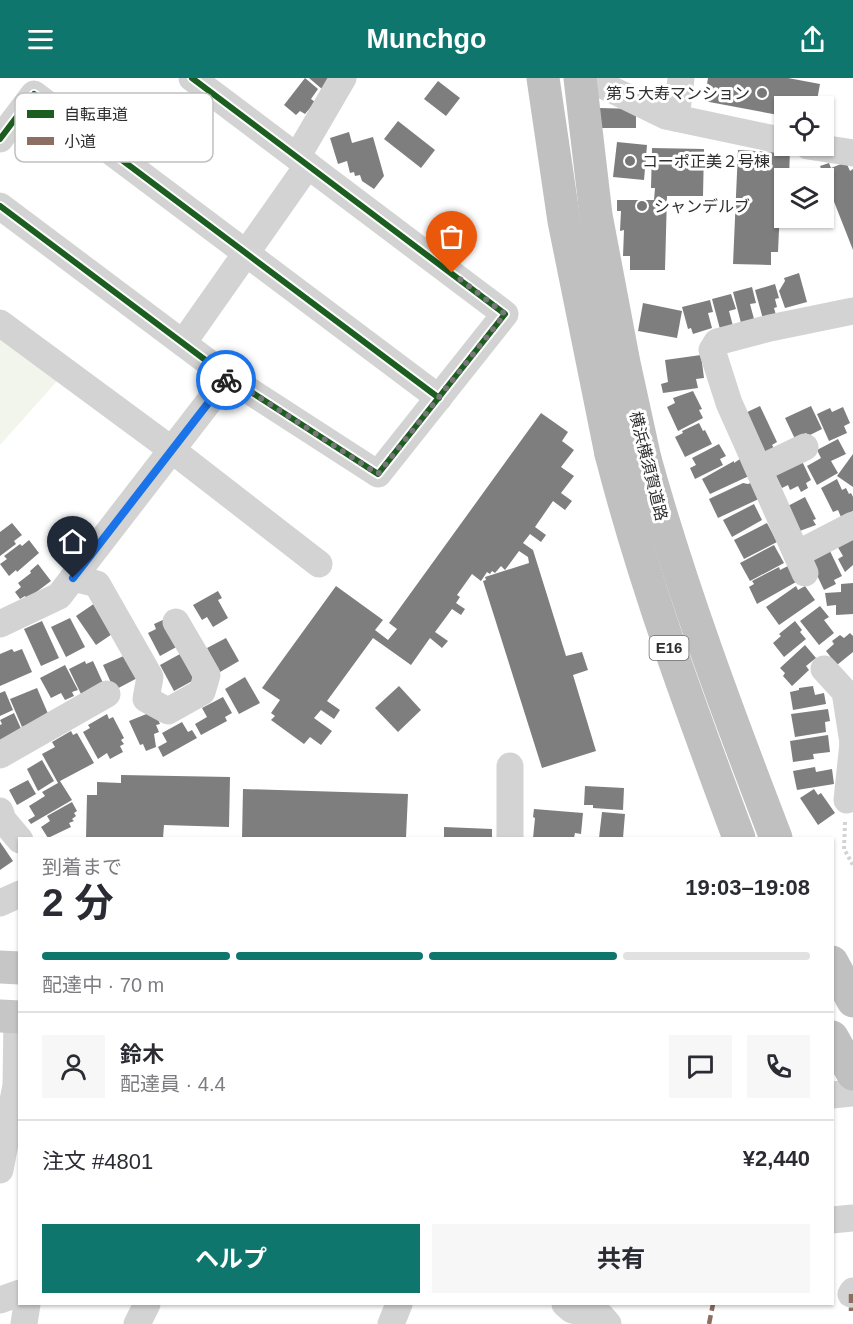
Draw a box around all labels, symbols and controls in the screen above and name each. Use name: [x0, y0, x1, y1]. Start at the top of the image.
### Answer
icon: menu: [24, 23, 57, 56]
icon: share: [796, 23, 829, 56]
text: Munchgo: [367, 24, 486, 54]
place label: 第５大寿マンション: [606, 85, 750, 102]
marker: 第５大寿マンション: [755, 86, 769, 100]
legend: [15, 93, 213, 162]
map controls: [774, 96, 834, 228]
button: locate: [774, 96, 834, 156]
text: 自転車道: [64, 106, 128, 123]
text: 小道: [64, 133, 96, 150]
place label: コーポ正美２号棟: [642, 153, 770, 170]
marker: コーポ正美２号棟: [623, 154, 637, 168]
button: layers: [774, 168, 834, 228]
place label: シャンデルブ: [654, 198, 750, 215]
marker: シャンデルブ: [635, 199, 649, 213]
pin: [426, 211, 477, 273]
icon: bag: [435, 220, 468, 253]
courier: [196, 350, 256, 410]
icon: bike: [210, 364, 243, 397]
street label: 横浜横須賀道路: [627, 410, 670, 523]
pin: [47, 516, 98, 578]
icon: home: [56, 525, 89, 558]
road number: E16: [650, 636, 688, 660]
text: 到着まで: [42, 856, 122, 878]
text: 19:03–19:08: [685, 875, 810, 900]
text: 2 分: [42, 881, 114, 924]
text: 配達中 · 70 m: [42, 974, 164, 996]
button: person: [42, 1035, 105, 1098]
button: chat: [669, 1035, 732, 1098]
button: phone: [747, 1035, 810, 1098]
text: 鈴木: [120, 1042, 164, 1067]
text: 配達員 · 4.4: [120, 1073, 226, 1095]
text: ¥2,440: [743, 1146, 810, 1171]
text: 注文 #4801: [42, 1149, 153, 1174]
button: ヘルプ: [42, 1224, 420, 1293]
button: 共有: [432, 1224, 810, 1293]

